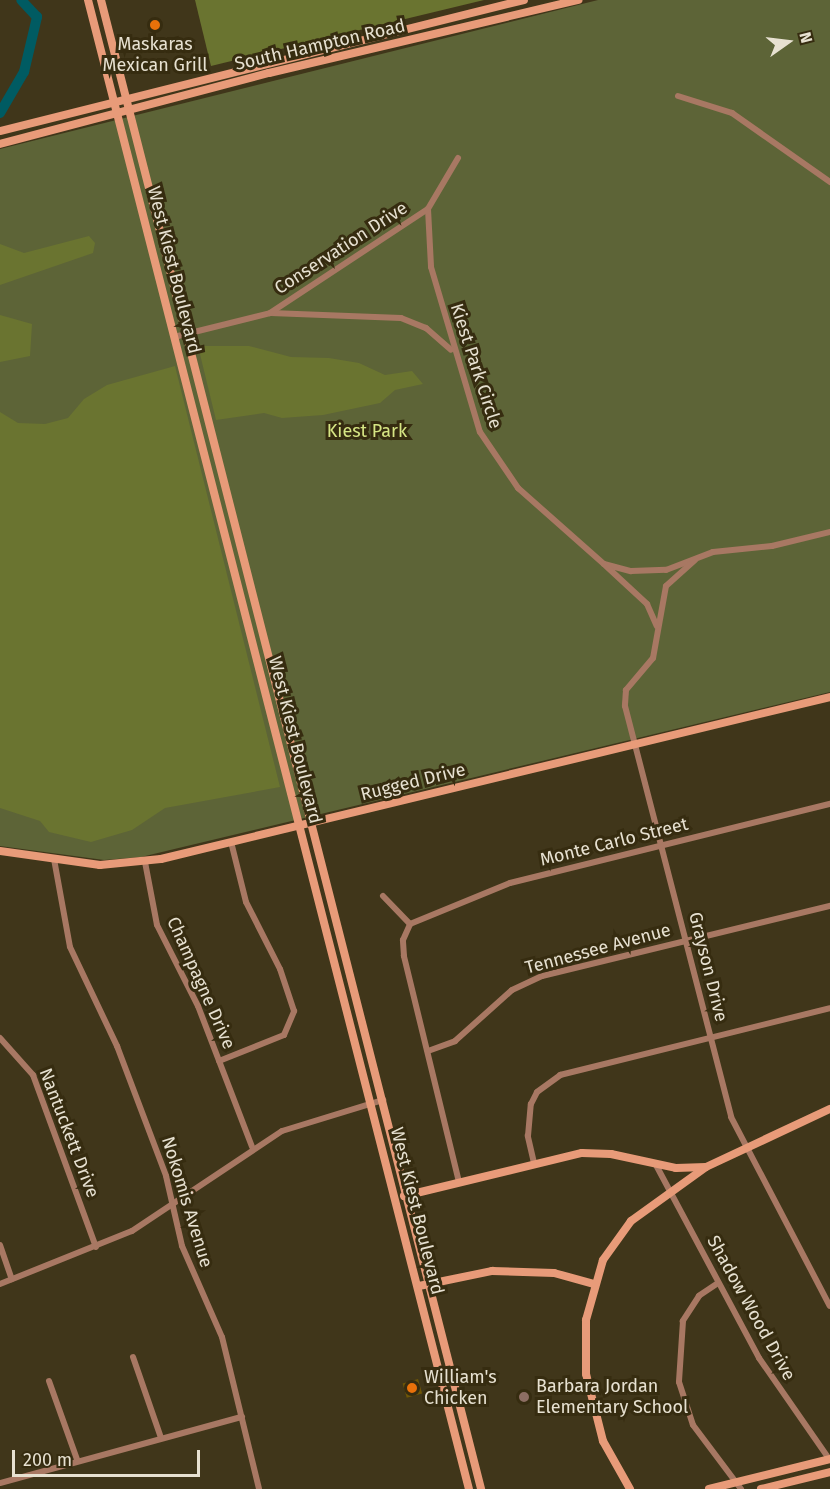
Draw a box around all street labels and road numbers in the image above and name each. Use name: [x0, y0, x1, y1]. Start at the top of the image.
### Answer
street label: South Hampton Road: [233, 15, 407, 75]
street label: West Kiest Boulevard: [143, 184, 205, 356]
street label: Conservation Drive: [271, 197, 411, 299]
street label: Kiest Park Circle: [446, 301, 506, 431]
street label: West Kiest Boulevard: [264, 654, 326, 826]
street label: Rugged Drive: [358, 759, 468, 805]
street label: Monte Carlo Street: [538, 813, 690, 871]
street label: Grayson Drive: [684, 910, 732, 1024]
street label: Champagne Drive: [162, 914, 240, 1052]
street label: Tennessee Avenue: [523, 919, 673, 979]
street label: Nantuckett Drive: [34, 1065, 104, 1201]
street label: West Kiest Boulevard: [386, 1125, 448, 1297]
street label: Nokomis Avenue: [157, 1134, 217, 1270]
street label: Shadow Wood Drive: [702, 1232, 800, 1384]

